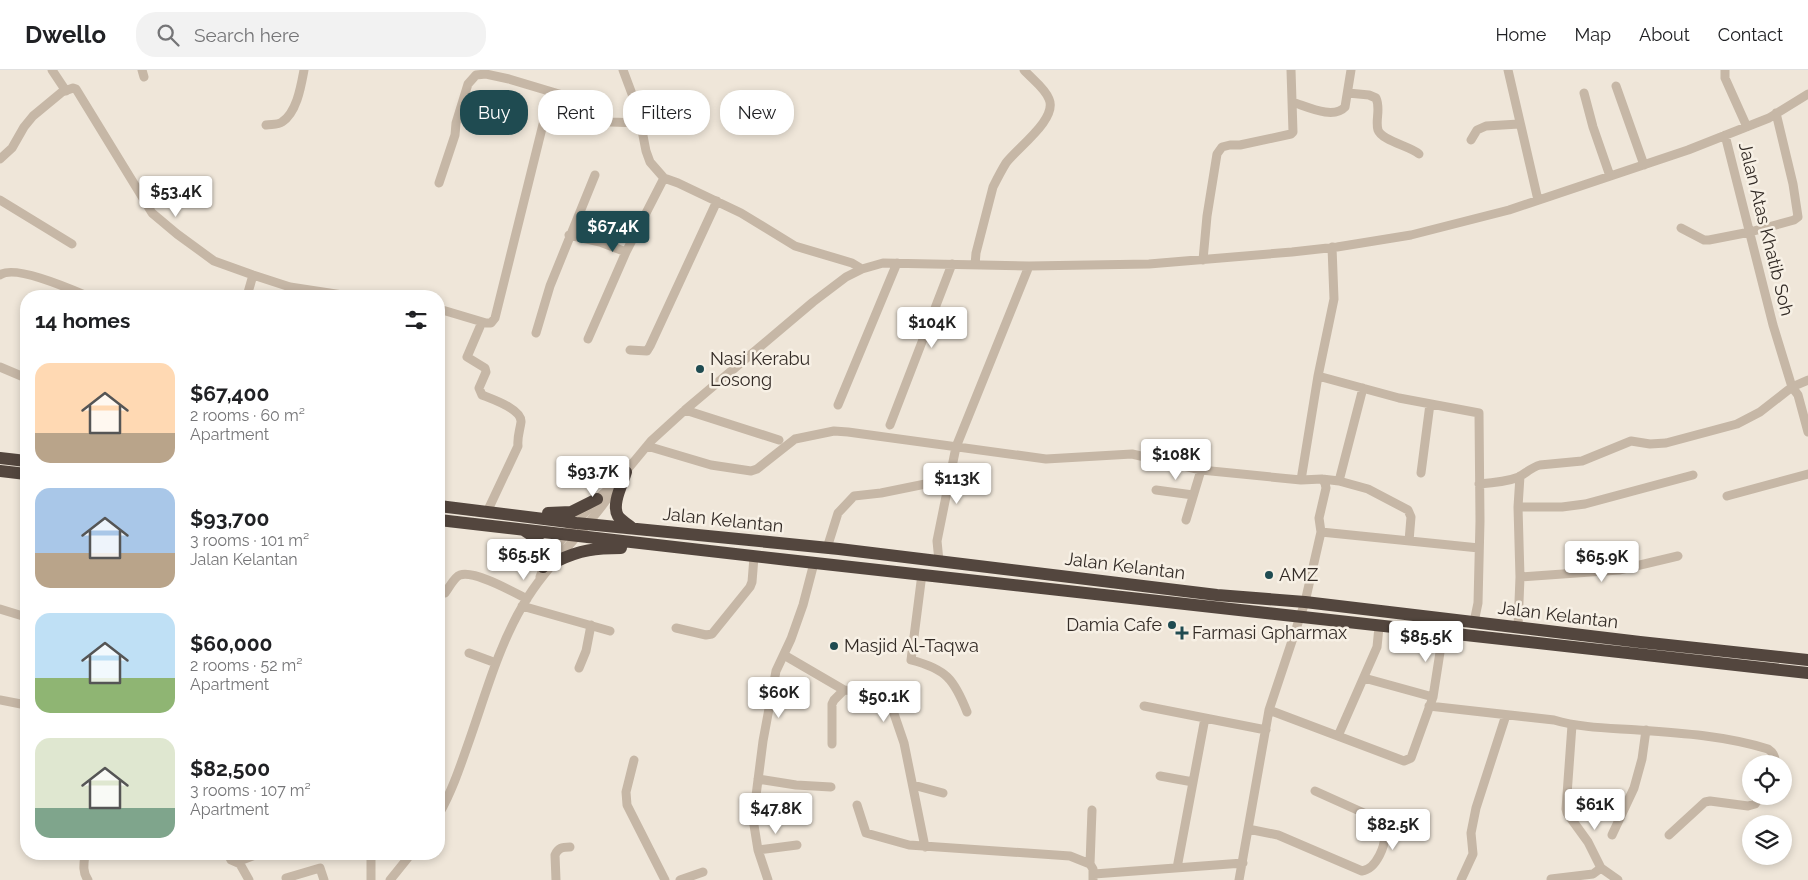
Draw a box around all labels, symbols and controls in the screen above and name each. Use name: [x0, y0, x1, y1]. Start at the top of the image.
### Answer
search box: [136, 12, 486, 57]
text: Dwello: [25, 20, 106, 49]
icon: search: [154, 21, 182, 49]
text: Search here: [194, 24, 300, 46]
text: Home: [1495, 24, 1546, 45]
text: Map: [1574, 24, 1611, 45]
text: About: [1639, 24, 1690, 45]
text: Contact: [1718, 24, 1783, 45]
chip: Buy: [460, 90, 528, 135]
chip: Rent: [538, 90, 613, 135]
chip: Filters: [623, 90, 710, 135]
chip: New: [720, 90, 794, 135]
street label: Jalan Atas Khatib Soh: [1735, 140, 1798, 318]
pin: $53.4K: [135, 176, 217, 218]
text: $53.4K: [150, 182, 202, 201]
pin: $67.4K: [572, 210, 654, 253]
text: $67.4K: [587, 217, 639, 236]
icon: filters: [402, 306, 430, 334]
pin: $104K: [897, 306, 967, 349]
text: 14 homes: [35, 308, 130, 333]
text: $104K: [908, 313, 956, 332]
place label: Nasi Kerabu Losong: [710, 348, 810, 390]
marker: Nasi Kerabu Losong: [694, 363, 706, 375]
text: $67,400: [190, 381, 269, 406]
icon: home: [75, 383, 135, 443]
text: 2 rooms · 60 m²: [190, 406, 305, 425]
text: Apartment: [190, 425, 269, 444]
pin: $108K: [1141, 438, 1211, 481]
text: $108K: [1152, 445, 1200, 464]
pin: $93.7K: [552, 456, 634, 498]
text: $93.7K: [567, 462, 619, 481]
pin: $113K: [922, 462, 992, 505]
text: $113K: [934, 469, 980, 488]
street label: Jalan Kelantan: [662, 503, 784, 536]
text: $93,700: [190, 506, 269, 531]
icon: home: [75, 508, 135, 568]
text: 3 rooms · 101 m²: [190, 531, 309, 550]
pin: $65.5K: [483, 538, 565, 581]
pin: $65.9K: [1561, 540, 1643, 583]
text: $65.5K: [498, 545, 550, 564]
text: $65.9K: [1576, 547, 1628, 566]
street label: Jalan Kelantan: [1064, 548, 1186, 583]
text: Jalan Kelantan: [190, 550, 298, 569]
place label: AMZ: [1279, 564, 1318, 585]
marker: AMZ: [1263, 569, 1275, 581]
street label: Jalan Kelantan: [1497, 597, 1619, 632]
place label: Damia Cafe: [1066, 614, 1162, 635]
marker: Damia Cafe: [1166, 619, 1178, 631]
pin: $85.5K: [1385, 620, 1467, 663]
place label: Farmasi Gpharmax: [1192, 622, 1347, 643]
marker: Farmasi Gpharmax: [1176, 627, 1188, 639]
text: $85.5K: [1400, 627, 1452, 646]
text: $60,000: [190, 631, 273, 656]
icon: home: [75, 633, 135, 693]
place label: Masjid Al-Taqwa: [844, 635, 979, 656]
marker: Masjid Al-Taqwa: [828, 640, 840, 652]
text: 2 rooms · 52 m²: [190, 656, 302, 675]
text: Apartment: [190, 675, 269, 694]
pin: $60K: [749, 676, 809, 719]
pin: $50.1K: [843, 680, 925, 723]
text: $60K: [759, 683, 799, 702]
text: $50.1K: [858, 687, 910, 706]
map controls: [1742, 755, 1792, 865]
button: locate: [1742, 755, 1792, 805]
text: $82,500: [190, 756, 270, 781]
icon: home: [75, 758, 135, 818]
text: 3 rooms · 107 m²: [190, 781, 311, 800]
pin: $61K: [1565, 788, 1625, 831]
pin: $47.8K: [735, 792, 817, 835]
text: $61K: [1576, 795, 1614, 814]
text: $47.8K: [750, 799, 802, 818]
text: Apartment: [190, 800, 269, 819]
pin: $82.5K: [1352, 808, 1434, 851]
text: $82.5K: [1367, 815, 1419, 834]
button: layers: [1742, 815, 1792, 865]

